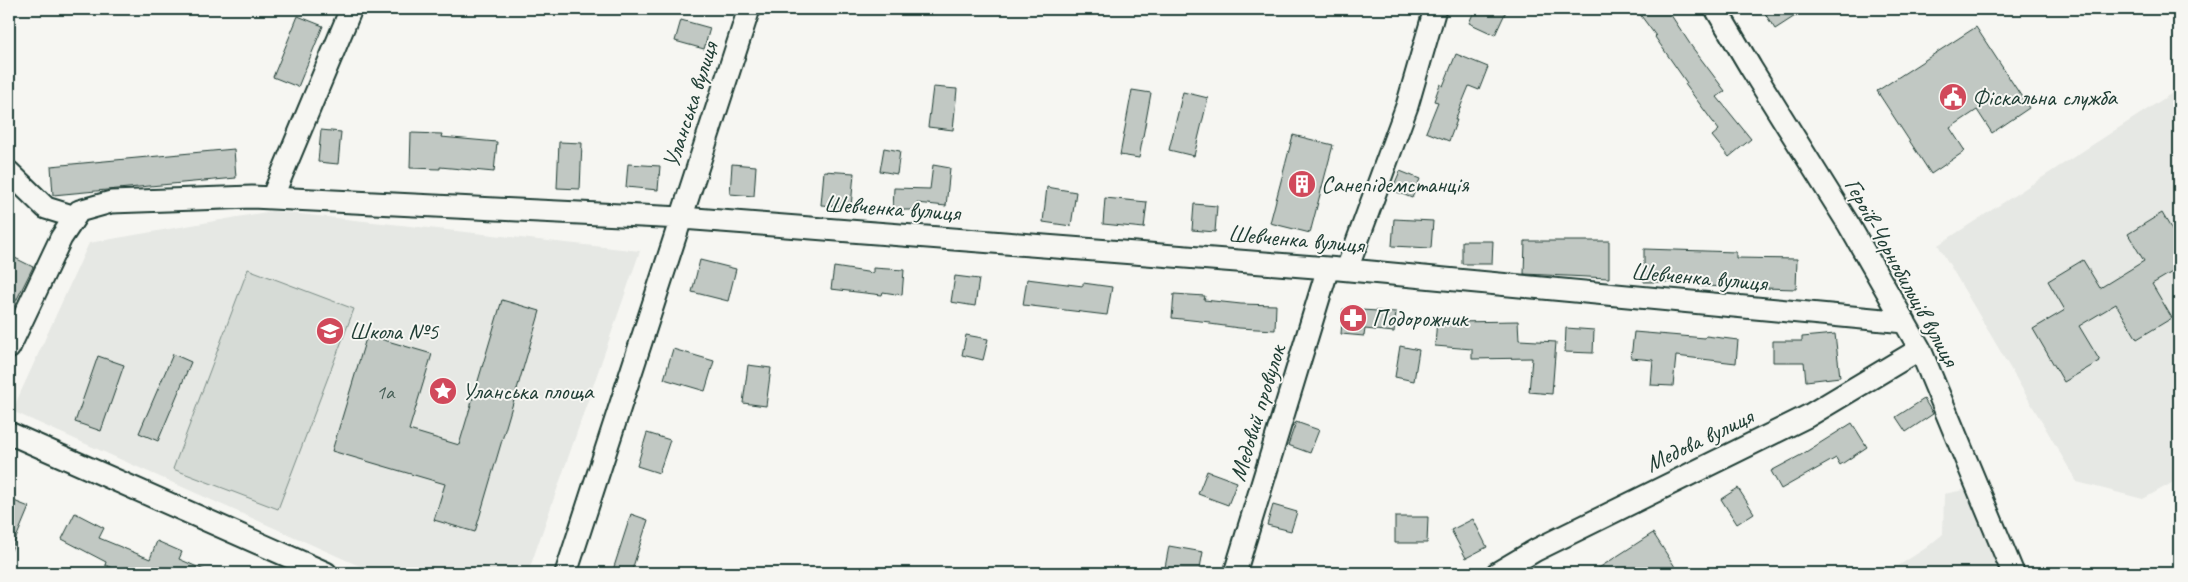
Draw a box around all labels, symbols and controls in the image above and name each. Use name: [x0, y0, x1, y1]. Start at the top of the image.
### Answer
street label: Уланська вулиця: [656, 37, 725, 172]
public building icon: Фіскальна служба: [1938, 82, 1968, 112]
place label: Фіскальна служба: [1972, 82, 2118, 112]
building icon: Санепідемстанція: [1287, 169, 1317, 199]
place label: Санепідемстанція: [1321, 169, 1470, 199]
street label: Героїв-Чорнобильців вулиця: [1838, 173, 1967, 373]
street label: Шевченка вулиця: [823, 188, 963, 228]
street label: Шевченка вулиця: [1227, 218, 1367, 260]
street label: Шевченка вулиця: [1630, 256, 1770, 298]
pharmacy icon: Подорожник: [1338, 303, 1368, 333]
place label: Подорожник: [1372, 303, 1470, 333]
school or university icon: Школа №5: [315, 316, 345, 346]
place label: Школа №5: [349, 316, 440, 346]
street label: Медовий провулок: [1222, 339, 1293, 485]
place icon: Уланська площа: [428, 376, 458, 406]
place label: Уланська площа: [462, 376, 595, 406]
house number: 1а: [376, 379, 396, 405]
street label: Медова вулиця: [1640, 400, 1759, 479]

